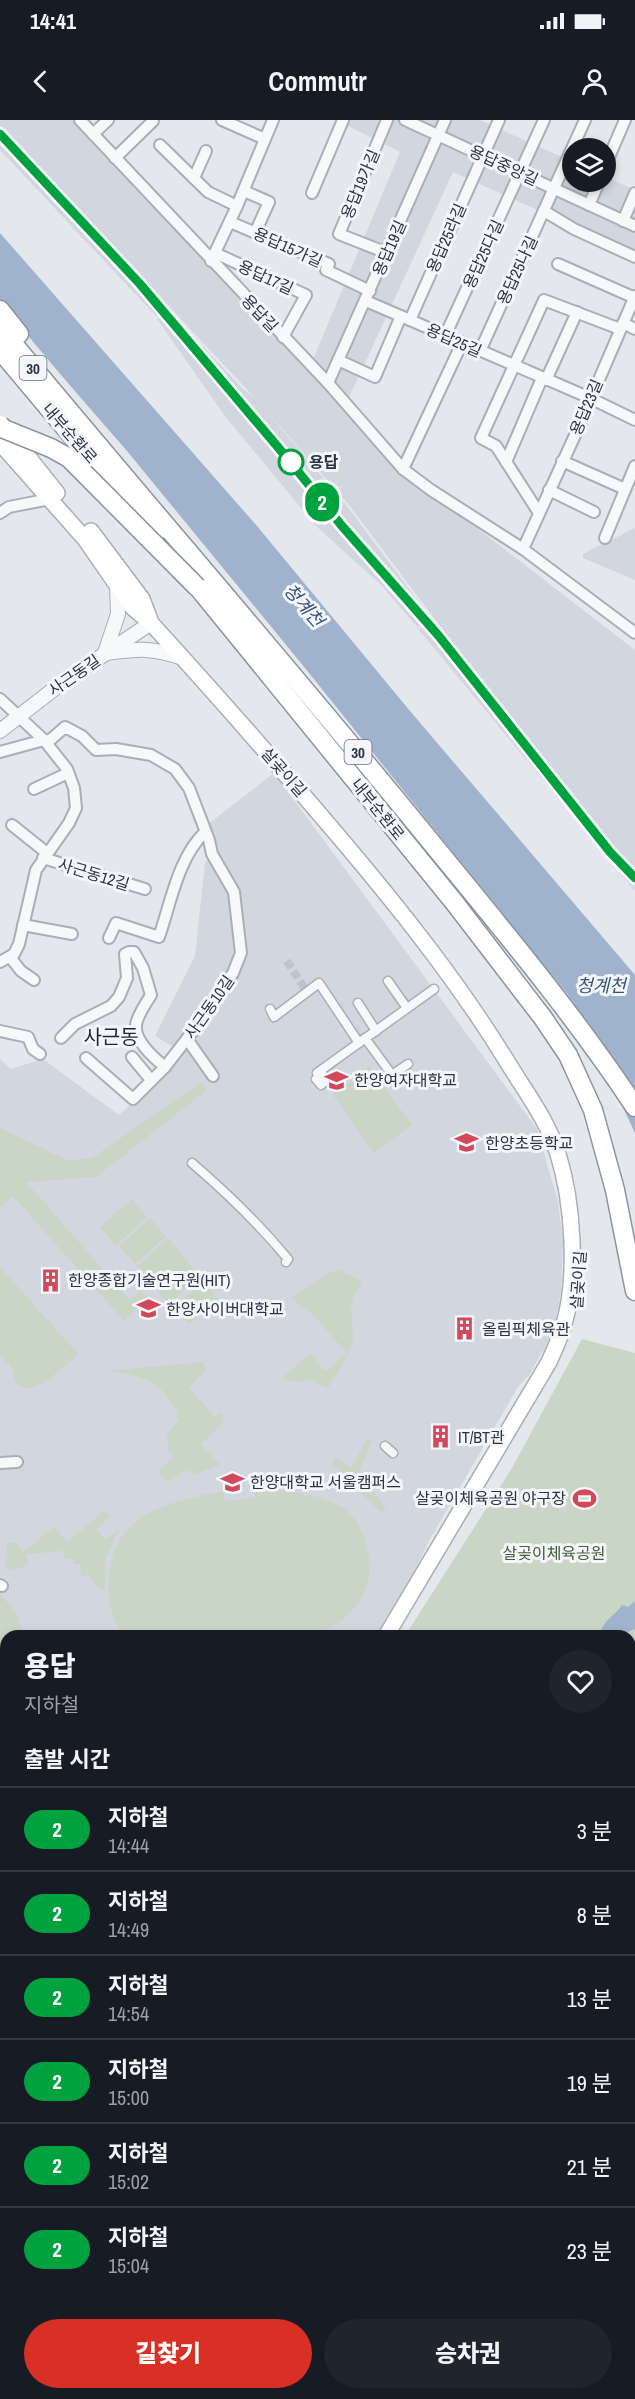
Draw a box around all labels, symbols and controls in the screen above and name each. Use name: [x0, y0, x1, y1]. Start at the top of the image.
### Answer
text: 14:41: [30, 6, 76, 36]
text: Commutr: [268, 63, 367, 99]
icon: back: [24, 65, 57, 98]
icon: person: [578, 65, 611, 98]
map controls: [562, 138, 616, 192]
button: layers: [562, 138, 616, 192]
street label: 용답중앙길: [466, 139, 542, 191]
street label: 용답19가길: [336, 146, 384, 222]
street label: 용답25라길: [421, 200, 471, 276]
street label: 용답25다길: [458, 216, 508, 292]
street label: 용답19길: [367, 217, 411, 279]
street label: 용답15가길: [250, 222, 326, 272]
street label: 용답25나길: [492, 232, 542, 308]
street label: 용답17길: [235, 255, 297, 299]
street label: 용답길: [237, 289, 283, 337]
street label: 용답25길: [423, 318, 485, 362]
road number: 30: [20, 356, 46, 380]
street label: 용답23길: [564, 376, 608, 438]
street label: 내부순환로: [38, 398, 103, 468]
marker: 용답: [278, 449, 304, 475]
place label: 용답: [309, 451, 339, 473]
line badge: 2: [302, 482, 342, 521]
text: 2: [317, 488, 327, 517]
water label: 청계천: [278, 578, 331, 634]
street label: 사근동길: [44, 649, 104, 701]
road number: 30: [344, 740, 372, 764]
street label: 살곶이길: [256, 743, 312, 801]
street label: 내부순환로: [346, 773, 410, 845]
street label: 사근동12길: [56, 853, 132, 895]
street label: 사근동10길: [179, 971, 239, 1043]
water label: 청계천: [576, 973, 628, 998]
district label: 사근동: [83, 1023, 139, 1050]
school or university icon: 한양여자대학교: [323, 1067, 349, 1093]
place label: 한양여자대학교: [354, 1069, 457, 1091]
school or university icon: 한양초등학교: [454, 1130, 480, 1156]
place label: 한양초등학교: [485, 1132, 573, 1154]
street label: 살곶이길: [565, 1250, 591, 1310]
building icon: 한양종합기술연구원(HIT): [37, 1267, 63, 1293]
place label: 한양종합기술연구원(HIT): [68, 1269, 230, 1291]
school or university icon: 한양사이버대학교: [135, 1296, 161, 1322]
place label: 한양사이버대학교: [166, 1298, 284, 1320]
building icon: 올림픽체육관: [451, 1316, 477, 1342]
place label: 올림픽체육관: [482, 1318, 571, 1340]
building icon: IT/BT관: [427, 1424, 453, 1450]
place label: IT/BT관: [458, 1426, 505, 1448]
school or university icon: 한양대학교 서울캠퍼스: [219, 1469, 245, 1495]
place label: 한양대학교 서울캠퍼스: [250, 1471, 401, 1493]
sports icon: 살곶이체육공원 야구장: [571, 1485, 597, 1511]
place label: 살곶이체육공원 야구장: [415, 1487, 566, 1509]
park label: 살곶이체육공원: [502, 1542, 606, 1564]
text: 용답: [24, 1647, 76, 1685]
button: heart: [549, 1650, 612, 1713]
text: 지하철: [24, 1691, 79, 1718]
text: 출발 시간: [24, 1744, 110, 1774]
text: 지하철: [108, 1802, 169, 1832]
text: 2: [52, 1815, 62, 1844]
text: 3 분: [577, 1816, 612, 1846]
text: 14:44: [108, 1832, 149, 1859]
text: 지하철: [108, 1886, 169, 1916]
text: 2: [52, 1899, 62, 1928]
text: 8 분: [577, 1900, 612, 1930]
text: 14:49: [108, 1916, 149, 1943]
text: 지하철: [108, 1970, 169, 2000]
text: 2: [52, 1983, 62, 2012]
text: 13 분: [567, 1984, 612, 2014]
text: 14:54: [108, 2000, 149, 2027]
text: 지하철: [108, 2054, 169, 2084]
text: 2: [52, 2067, 62, 2096]
text: 19 분: [567, 2068, 612, 2098]
text: 15:00: [108, 2084, 149, 2111]
text: 지하철: [108, 2138, 169, 2168]
text: 2: [52, 2151, 62, 2180]
text: 21 분: [567, 2152, 612, 2182]
text: 15:02: [108, 2168, 149, 2195]
text: 지하철: [108, 2222, 169, 2252]
text: 2: [52, 2235, 62, 2264]
text: 23 분: [567, 2236, 612, 2266]
text: 15:04: [108, 2252, 149, 2279]
button: 길찾기: [24, 2319, 312, 2388]
button: 승차권: [324, 2319, 612, 2388]

